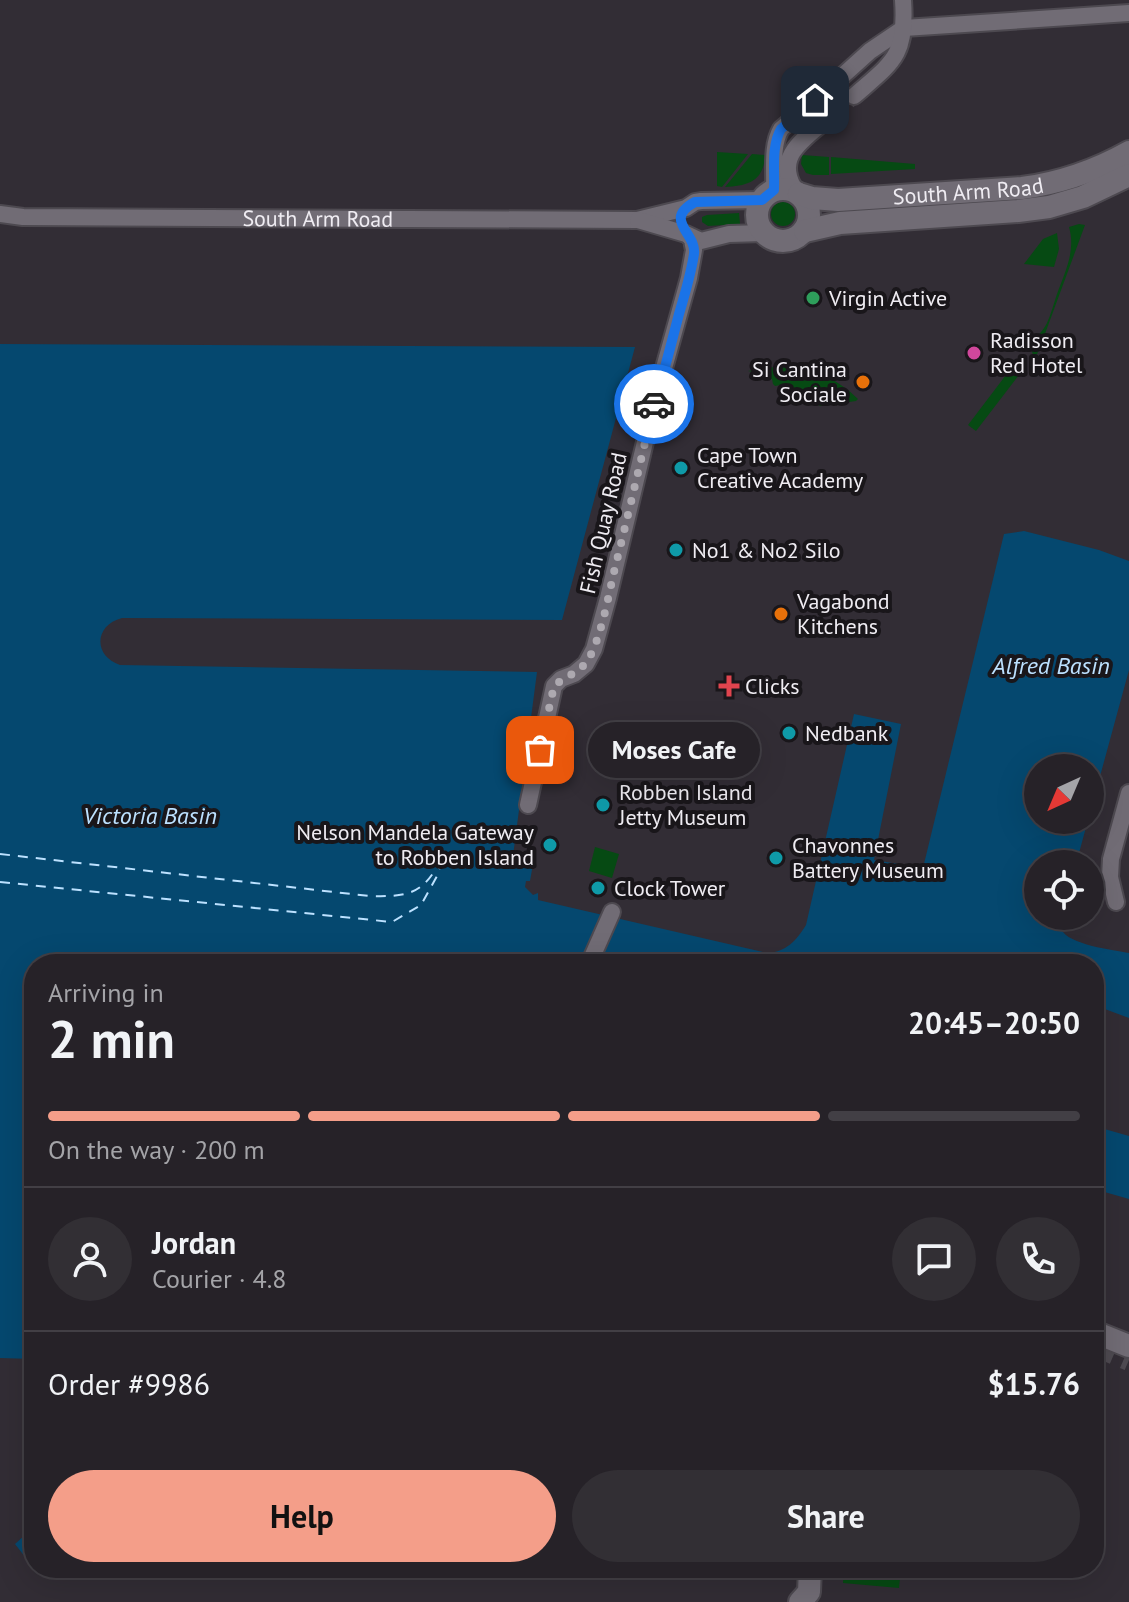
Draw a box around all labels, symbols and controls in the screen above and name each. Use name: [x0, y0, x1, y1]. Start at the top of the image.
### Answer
pin: [781, 66, 849, 134]
icon: home: [793, 78, 837, 122]
street label: South Arm Road: [892, 171, 1046, 210]
street label: South Arm Road: [242, 204, 393, 233]
place label: Virgin Active: [828, 284, 947, 312]
marker: Virgin Active: [804, 289, 822, 307]
place label: Radisson Red Hotel: [990, 326, 1083, 379]
marker: Radisson Red Hotel: [965, 344, 983, 362]
place label: Si Cantina Sociale: [752, 355, 847, 408]
courier: [614, 364, 694, 444]
marker: Si Cantina Sociale: [854, 373, 872, 391]
icon: car: [632, 382, 676, 426]
place label: Cape Town Creative Academy: [697, 441, 864, 494]
street label: Fish Quay Road: [573, 450, 633, 596]
marker: Cape Town Creative Academy: [672, 459, 690, 477]
place label: No1 & No2 Silo: [692, 536, 841, 564]
marker: No1 & No2 Silo: [667, 541, 685, 559]
place label: Vagabond Kitchens: [796, 587, 890, 640]
marker: Vagabond Kitchens: [772, 605, 790, 623]
water label: Alfred Basin: [991, 650, 1110, 681]
place label: Clicks: [745, 672, 800, 700]
marker: Clicks: [720, 677, 738, 695]
pin: [506, 716, 574, 784]
place label: Nedbank: [805, 719, 889, 747]
callout: Moses Cafe: [588, 722, 760, 778]
marker: Nedbank: [780, 724, 798, 742]
icon: bag: [518, 728, 562, 772]
text: Moses Cafe: [612, 733, 736, 766]
north arrow: [1024, 754, 1104, 834]
map controls: [1024, 754, 1104, 930]
place label: Robben Island Jetty Museum: [618, 778, 753, 831]
marker: Robben Island Jetty Museum: [594, 796, 612, 814]
water label: Victoria Basin: [83, 800, 217, 831]
place label: Nelson Mandela Gateway to Robben Island: [296, 818, 535, 871]
place label: Chavonnes Battery Museum: [792, 831, 944, 884]
marker: Nelson Mandela Gateway to Robben Island: [541, 836, 559, 854]
marker: Chavonnes Battery Museum: [767, 849, 785, 867]
button: locate: [1024, 850, 1104, 930]
place label: Clock Tower: [614, 874, 726, 902]
marker: Clock Tower: [589, 879, 607, 897]
text: Arriving in: [48, 976, 164, 1009]
text: 20:45–20:50: [908, 1003, 1080, 1042]
text: 2 min: [48, 1005, 175, 1072]
text: On the way · 200 m: [48, 1133, 265, 1166]
button: person: [48, 1217, 132, 1301]
button: chat: [892, 1217, 976, 1301]
button: phone: [996, 1217, 1080, 1301]
text: Jordan: [152, 1223, 236, 1262]
text: Courier · 4.8: [152, 1262, 286, 1295]
text: Order #9986: [48, 1364, 210, 1403]
text: $15.76: [988, 1364, 1080, 1403]
button: Help: [48, 1470, 556, 1562]
button: Share: [572, 1470, 1080, 1562]

